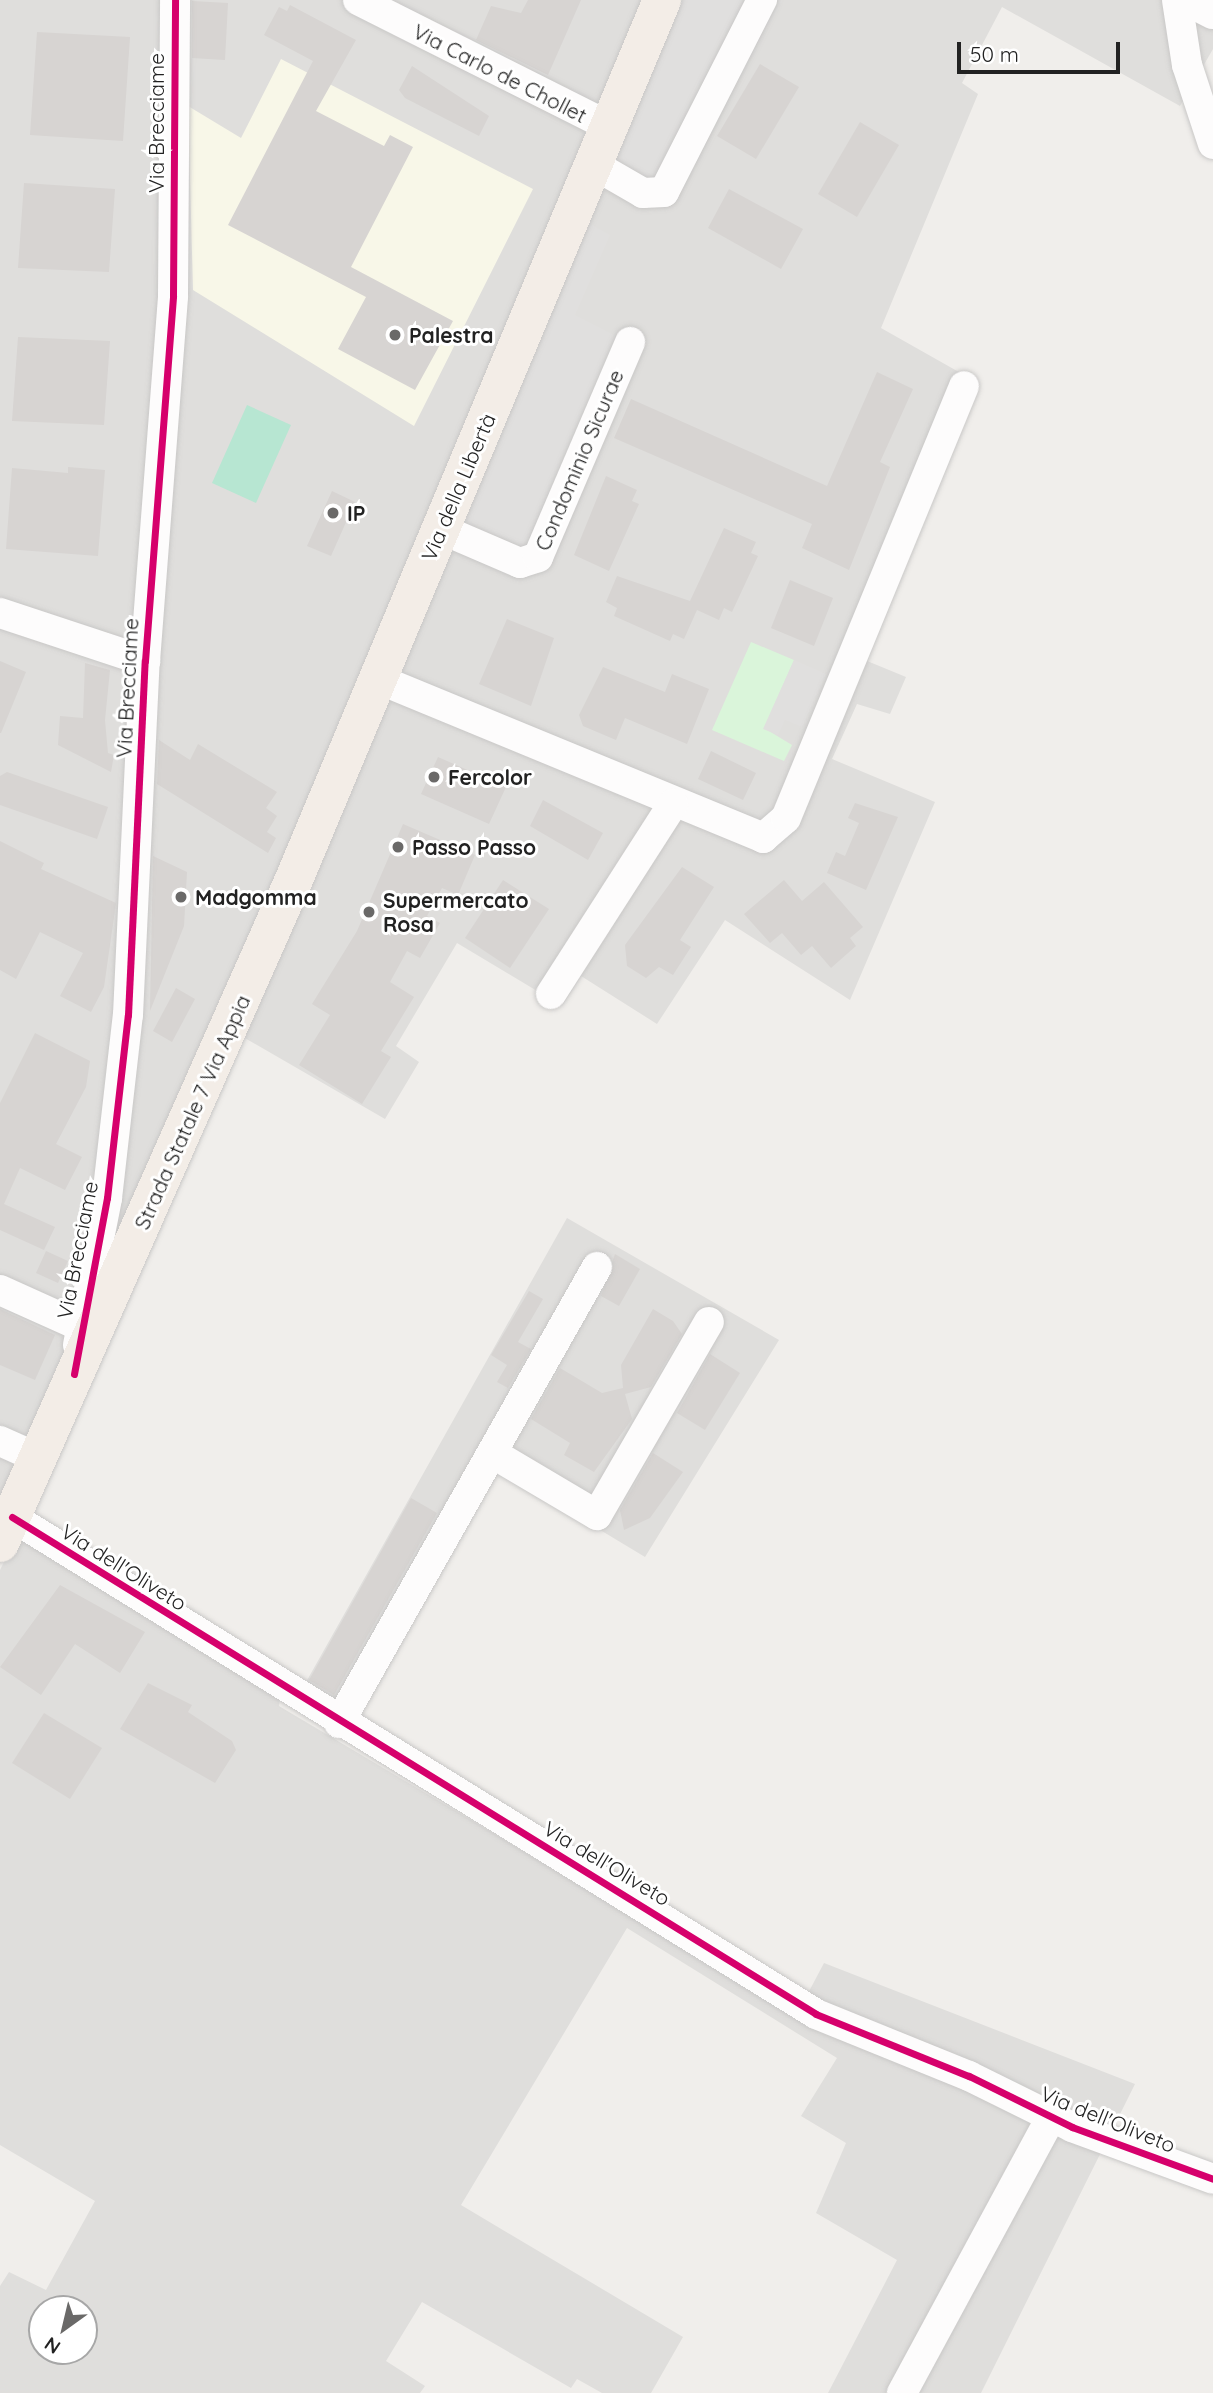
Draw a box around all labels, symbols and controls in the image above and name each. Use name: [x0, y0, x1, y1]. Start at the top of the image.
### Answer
street label: Via Carlo de Chollet: [409, 18, 591, 128]
scale bar: [961, 28, 1124, 72]
text: 50 m: [970, 41, 1019, 67]
street label: Via Brecciame: [143, 53, 169, 193]
place label: Palestra: [409, 322, 493, 348]
marker: Palestra: [387, 327, 403, 343]
street label: Condominio Sicurae: [529, 366, 629, 554]
street label: Via della Libertà: [416, 409, 500, 565]
place label: IP: [347, 500, 365, 526]
marker: IP: [325, 505, 341, 521]
street label: Via Brecciame: [111, 617, 143, 759]
place label: Fercolor: [448, 764, 532, 790]
marker: Fercolor: [426, 769, 442, 785]
place label: Passo Passo: [412, 834, 536, 860]
marker: Passo Passo: [390, 839, 406, 855]
place label: Madgomma: [195, 884, 317, 910]
place label: Supermercato Rosa: [383, 887, 529, 937]
marker: Madgomma: [173, 889, 189, 905]
marker: Supermercato Rosa: [361, 904, 377, 920]
street label: Strada Statale 7 Via Appia: [129, 991, 255, 1233]
street label: Via Brecciame: [51, 1179, 103, 1321]
street label: Via dell'Oliveto: [57, 1518, 191, 1616]
street label: Via dell'Oliveto: [539, 1815, 675, 1911]
street label: Via dell'Oliveto: [1037, 2080, 1179, 2158]
north arrow: [28, 2295, 98, 2365]
text: N: [40, 2332, 65, 2360]

